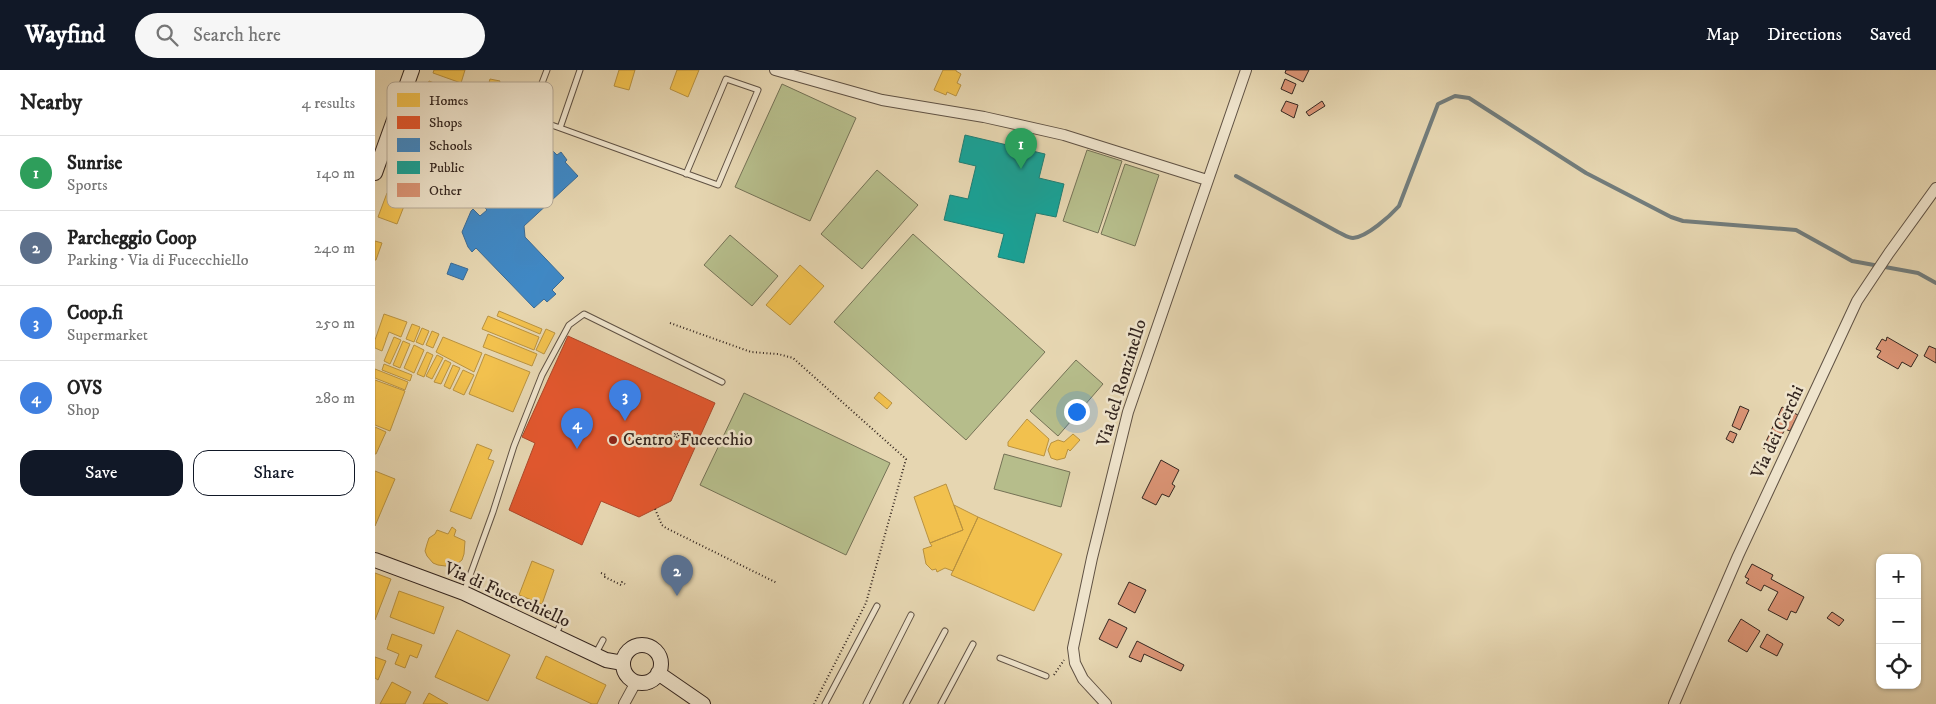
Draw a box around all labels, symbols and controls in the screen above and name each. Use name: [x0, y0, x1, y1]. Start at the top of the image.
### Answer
search box: [135, 13, 485, 58]
text: Wayfind: [25, 20, 105, 50]
icon: search: [153, 21, 181, 49]
text: Search here: [193, 24, 281, 47]
text: Map: [1706, 24, 1739, 46]
text: Directions: [1767, 24, 1842, 46]
text: Saved: [1870, 24, 1911, 46]
legend: [387, 82, 553, 208]
text: Nearby: [20, 90, 82, 116]
text: Homes: [429, 92, 469, 110]
text: 4 results: [302, 93, 355, 113]
text: Shops: [429, 114, 462, 132]
pin: 1: [1005, 128, 1037, 169]
text: Schools: [429, 137, 472, 155]
text: Sunrise: [67, 152, 122, 175]
text: Public: [429, 159, 464, 177]
text: 1: [33, 163, 39, 183]
text: 140 m: [316, 163, 355, 183]
text: Sports: [67, 175, 108, 195]
text: Other: [429, 182, 462, 200]
text: Parcheggio Coop: [67, 227, 196, 250]
text: 2: [32, 238, 40, 258]
text: 240 m: [314, 238, 355, 258]
text: Parking · Via di Fucecchiello: [67, 250, 249, 270]
text: Coop.fi: [67, 302, 123, 325]
text: 3: [33, 313, 39, 333]
text: 250 m: [315, 313, 355, 333]
street label: Via del Ronzinello: [1092, 316, 1152, 450]
text: Supermarket: [67, 325, 148, 345]
text: OVS: [67, 377, 102, 400]
pin: 3: [609, 380, 641, 421]
street label: Via dei Cerchi: [1746, 382, 1809, 483]
text: 4: [31, 388, 41, 408]
text: 280 m: [315, 388, 355, 408]
your location: [1064, 399, 1090, 425]
text: Shop: [67, 400, 100, 420]
pin: 4: [561, 408, 593, 449]
place label: Centro*Fucecchio: [623, 429, 753, 451]
marker: Centro*Fucecchio: [607, 434, 619, 446]
button: Save: [20, 450, 183, 496]
button: Share: [193, 450, 355, 496]
map controls: [1876, 554, 1921, 689]
button: +: [1876, 554, 1921, 599]
pin: 2: [661, 555, 693, 596]
street label: Via di Fucecchiello: [440, 557, 574, 633]
button: −: [1876, 599, 1921, 644]
button: locate: [1876, 644, 1921, 689]

